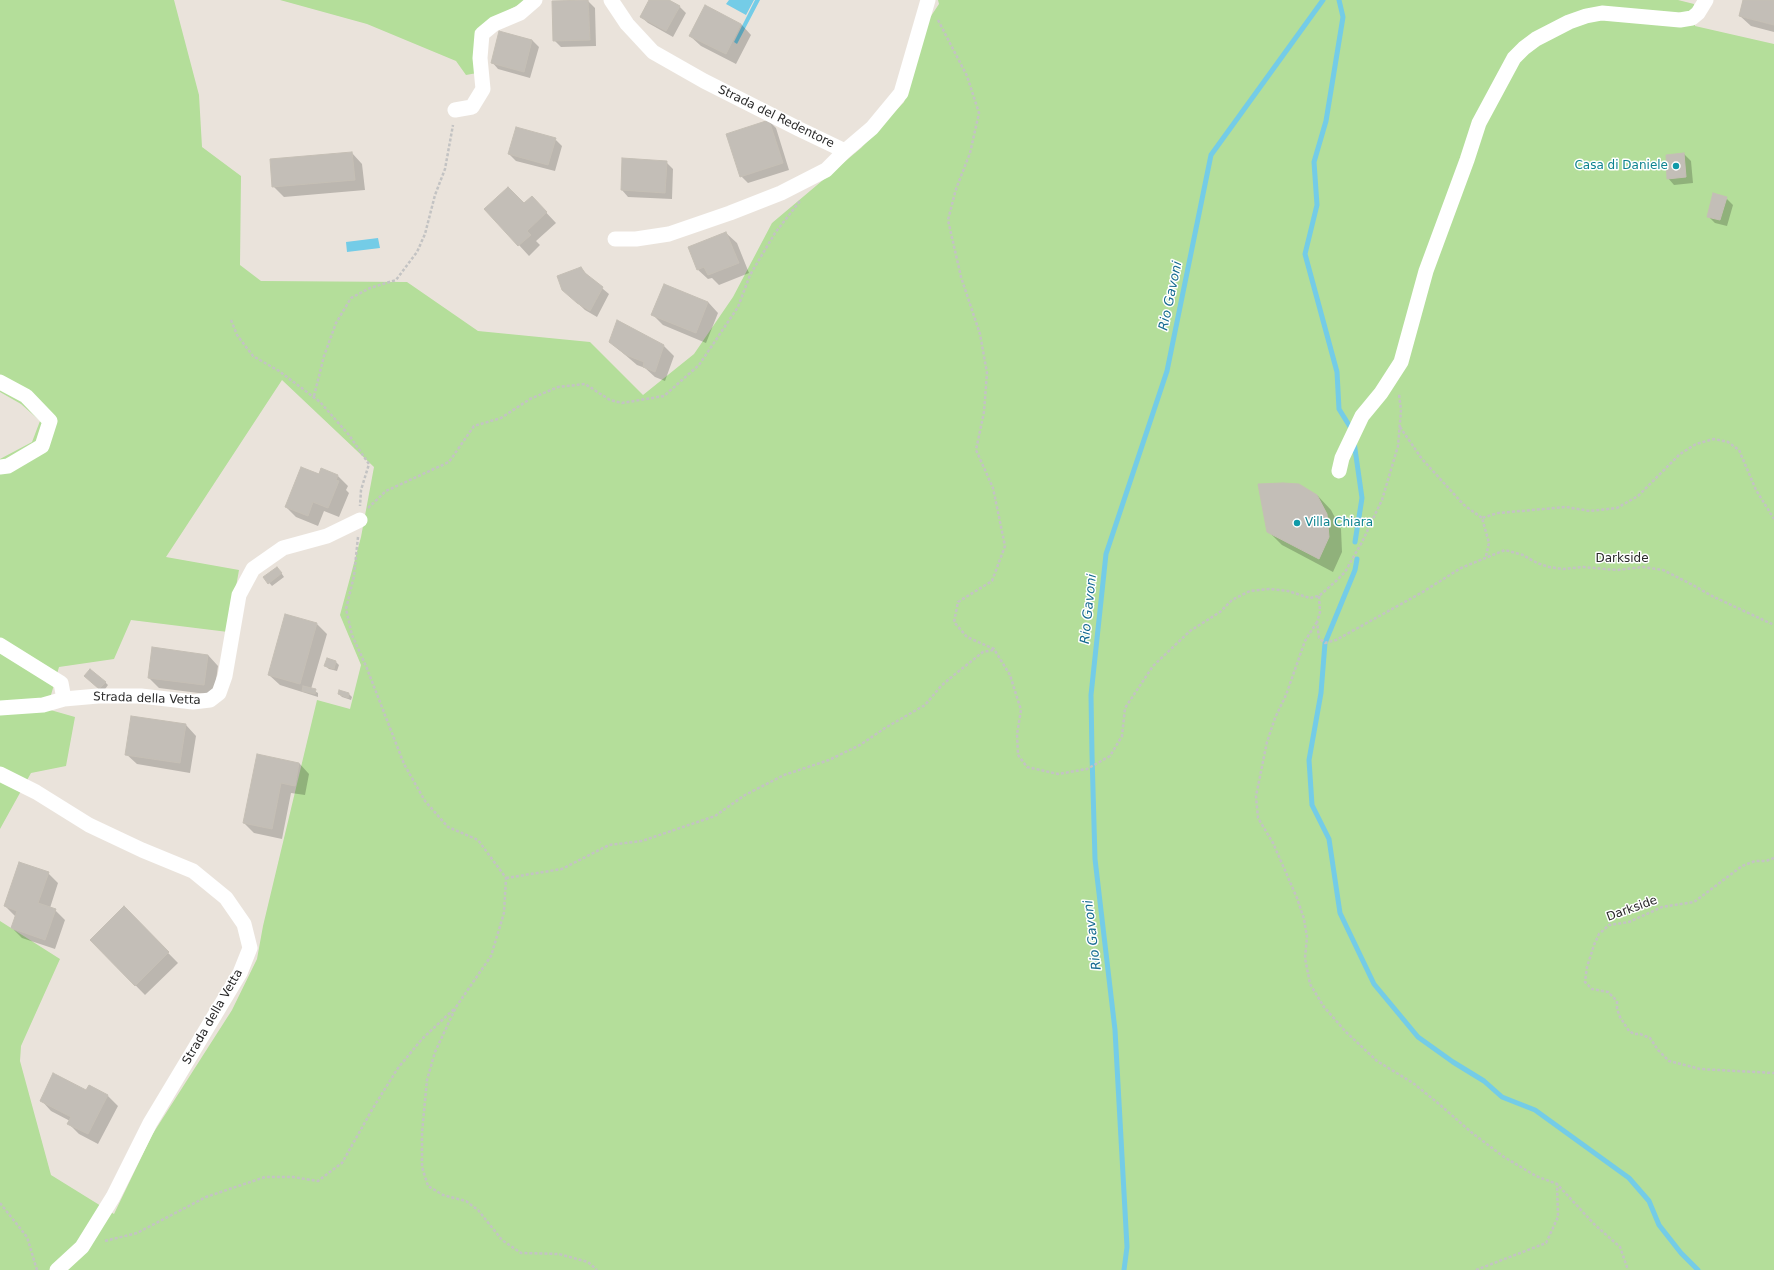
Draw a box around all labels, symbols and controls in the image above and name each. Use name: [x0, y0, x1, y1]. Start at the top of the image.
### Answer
street label: Strada del Redentore: [716, 83, 836, 151]
place label: Casa di Daniele: [1574, 159, 1668, 173]
marker: Casa di Daniele: [1671, 161, 1681, 171]
water label: Rio Gavoni: [1156, 260, 1186, 332]
place label: Villa Chiara: [1305, 516, 1373, 530]
marker: Villa Chiara: [1292, 518, 1302, 528]
street label: Darkside: [1595, 552, 1649, 566]
water label: Rio Gavoni: [1078, 573, 1100, 645]
street label: Strada della Vetta: [93, 690, 201, 708]
street label: Darkside: [1605, 893, 1659, 925]
water label: Rio Gavoni: [1081, 899, 1105, 971]
street label: Strada della Vetta: [180, 967, 246, 1067]

